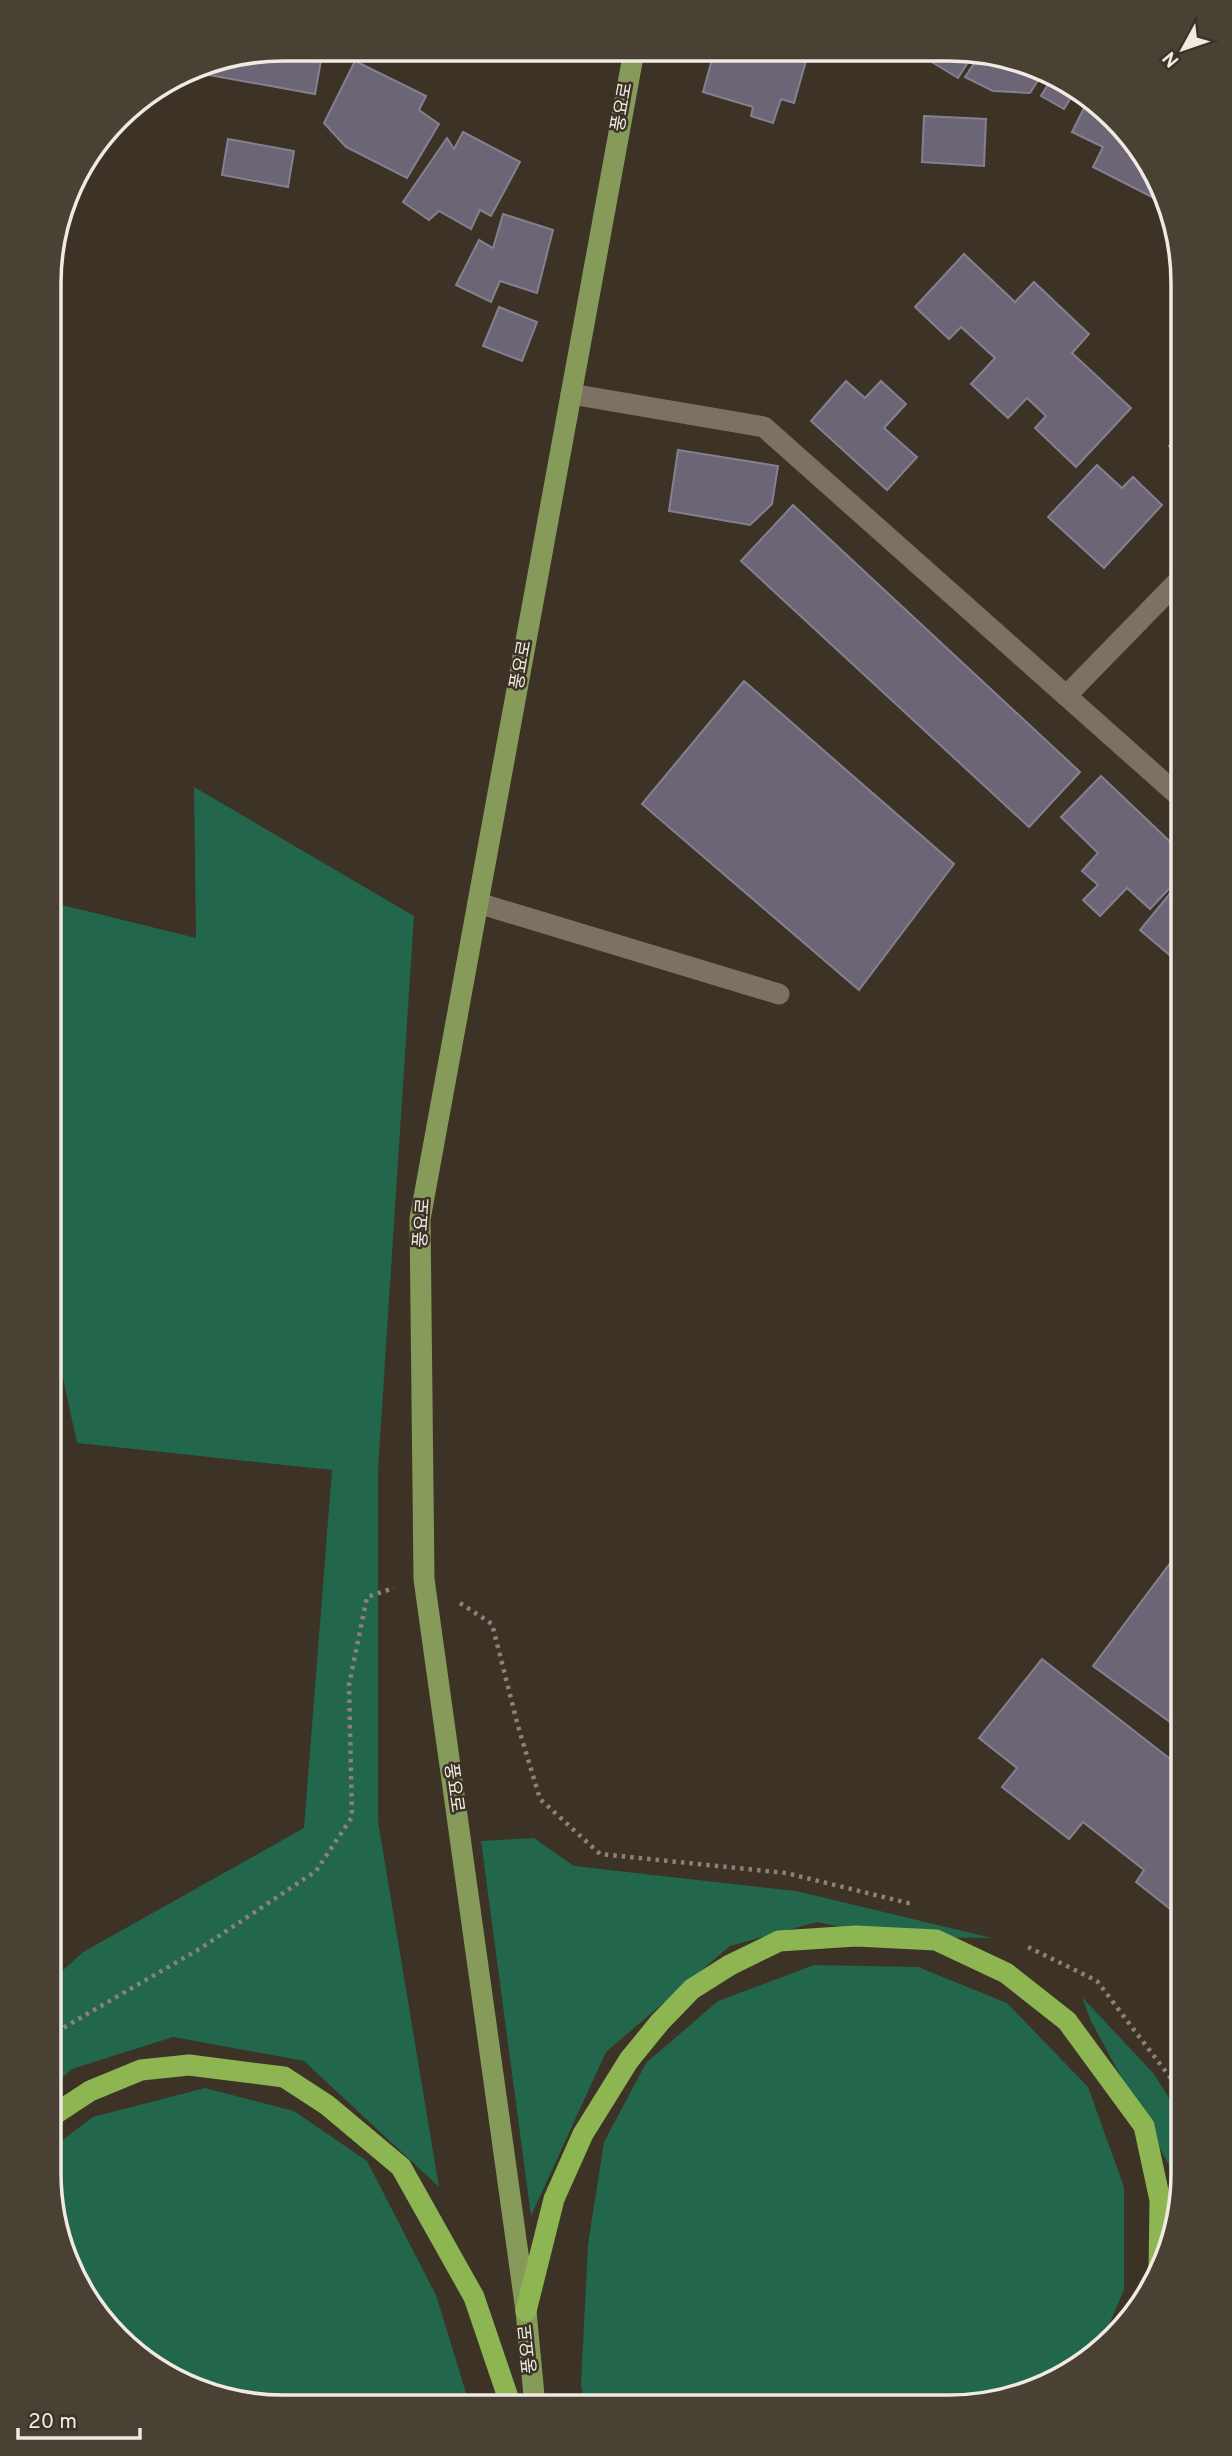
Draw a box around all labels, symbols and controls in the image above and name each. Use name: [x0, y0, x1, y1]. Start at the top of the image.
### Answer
north arrow: [1148, 14, 1218, 84]
text: N: [1158, 46, 1185, 72]
street label: 풍요로: [607, 81, 639, 133]
street label: 풍요로: [506, 639, 538, 691]
street label: 풍요로: [410, 1197, 436, 1249]
street label: 풍요로: [438, 1762, 468, 1814]
street label: 풍요로: [515, 2323, 543, 2375]
scale bar: [18, 2396, 140, 2440]
text: 20 m: [28, 2409, 77, 2436]

